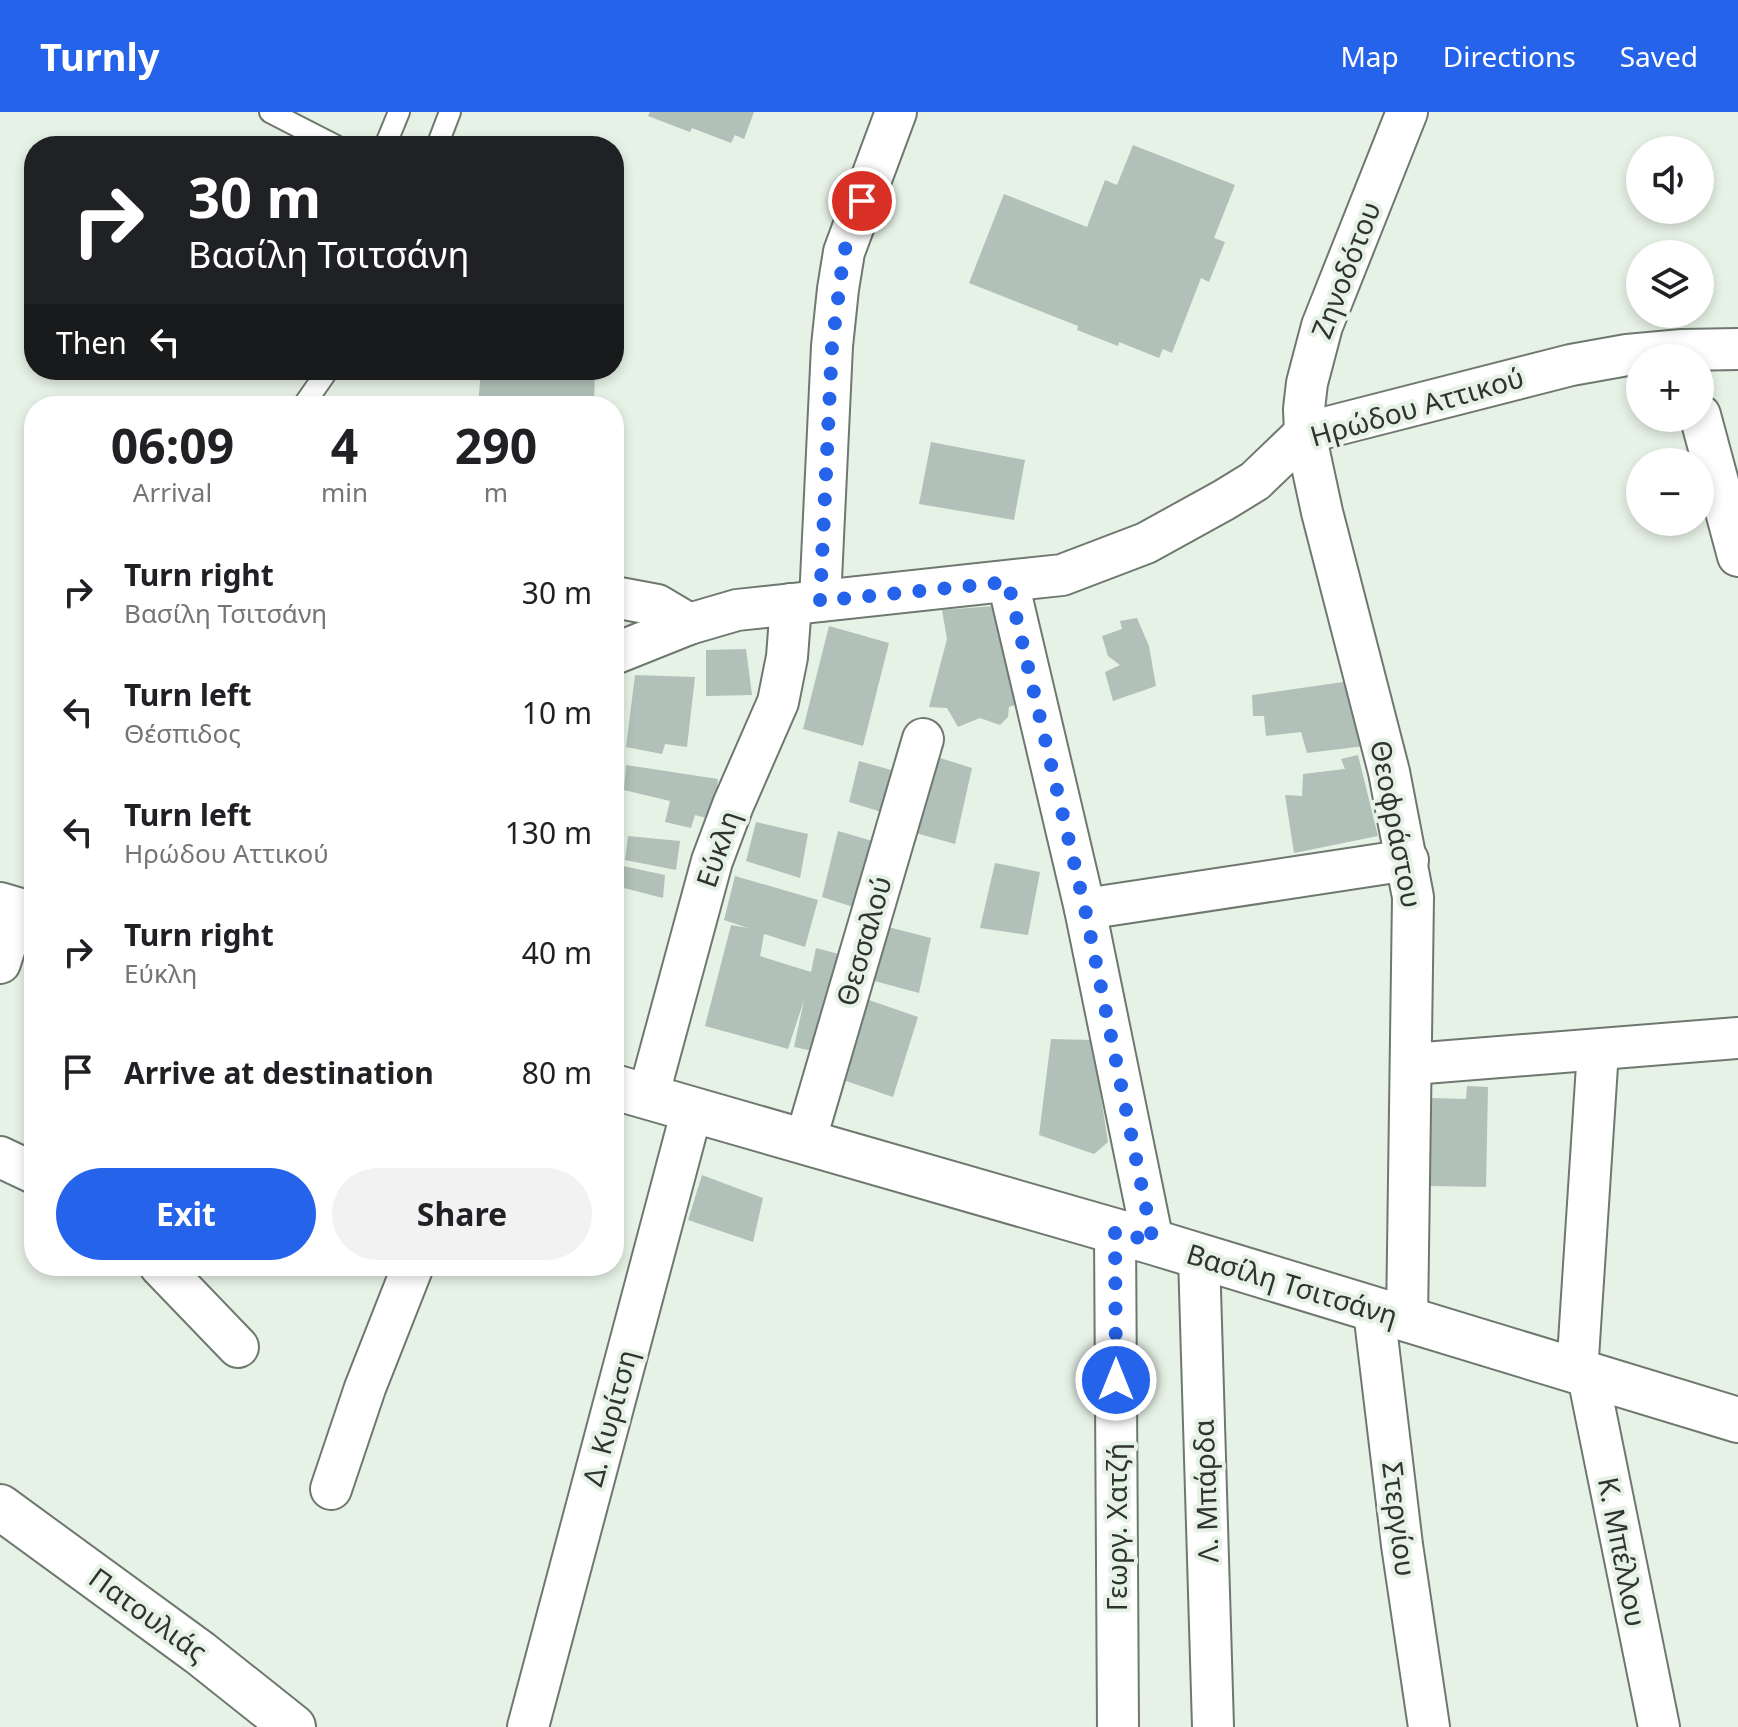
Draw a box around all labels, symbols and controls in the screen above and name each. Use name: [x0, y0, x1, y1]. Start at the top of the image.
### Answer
text: Turnly: [40, 30, 159, 82]
text: Map: [1340, 37, 1399, 75]
text: Directions: [1443, 37, 1576, 75]
text: Saved: [1620, 37, 1698, 75]
map controls: [1626, 136, 1714, 536]
button: sound: [1626, 136, 1714, 224]
text: 30 m: [188, 158, 321, 234]
pin: [828, 167, 896, 235]
icon: right: [56, 168, 160, 272]
icon: arrive: [840, 179, 884, 223]
street label: Ζηνοδότου: [1302, 196, 1389, 344]
text: Βασίλη Τσιτσάνη: [188, 230, 469, 279]
button: layers: [1626, 240, 1714, 328]
icon: left: [143, 320, 187, 364]
text: Then: [56, 322, 127, 363]
button: +: [1626, 344, 1714, 432]
street label: Ηρώδου Αττικού: [1305, 357, 1528, 455]
text: 06:09: [111, 413, 234, 478]
text: 4: [331, 413, 358, 478]
text: 290: [455, 413, 537, 478]
button: −: [1626, 448, 1714, 536]
text: Arrival: [133, 474, 212, 510]
text: min: [321, 474, 368, 510]
text: m: [484, 474, 508, 510]
text: Turn right: [124, 554, 274, 595]
icon: right: [56, 570, 100, 614]
text: 30 m: [522, 572, 592, 613]
text: Βασίλη Τσιτσάνη: [124, 595, 327, 631]
text: Turn left: [124, 674, 252, 715]
icon: left: [56, 690, 100, 734]
text: 10 m: [522, 692, 592, 733]
text: Θέσπιδος: [124, 715, 241, 751]
street label: Θεοφράστου: [1362, 737, 1432, 911]
text: Turn left: [124, 794, 252, 835]
street label: Εύκλη: [686, 805, 748, 892]
icon: left: [56, 810, 100, 854]
text: 130 m: [505, 812, 592, 853]
text: Ηρώδου Αττικού: [124, 835, 329, 871]
street label: Θεσσαλού: [826, 871, 900, 1010]
text: Turn right: [124, 914, 274, 955]
icon: right: [56, 930, 100, 974]
text: 40 m: [522, 932, 592, 973]
text: Εύκλη: [124, 955, 197, 991]
icon: arrive: [56, 1050, 100, 1094]
text: Arrive at destination: [124, 1052, 434, 1093]
text: 80 m: [522, 1052, 592, 1093]
button: Exit: [56, 1168, 316, 1260]
button: Share: [332, 1168, 592, 1260]
street label: Βασίλη Τσιτσάνη: [1182, 1234, 1402, 1334]
position arrow: [1074, 1338, 1158, 1422]
street label: Δ. Κυρίτση: [573, 1345, 645, 1490]
street label: Λ. Μπάρδα: [1184, 1419, 1226, 1563]
street label: Γεωργ. Χατζή: [1097, 1443, 1135, 1611]
street label: Στεργίου: [1374, 1459, 1426, 1578]
street label: Κ. Μπέλλου: [1590, 1474, 1656, 1630]
street label: Πατουλιάς: [82, 1558, 215, 1670]

